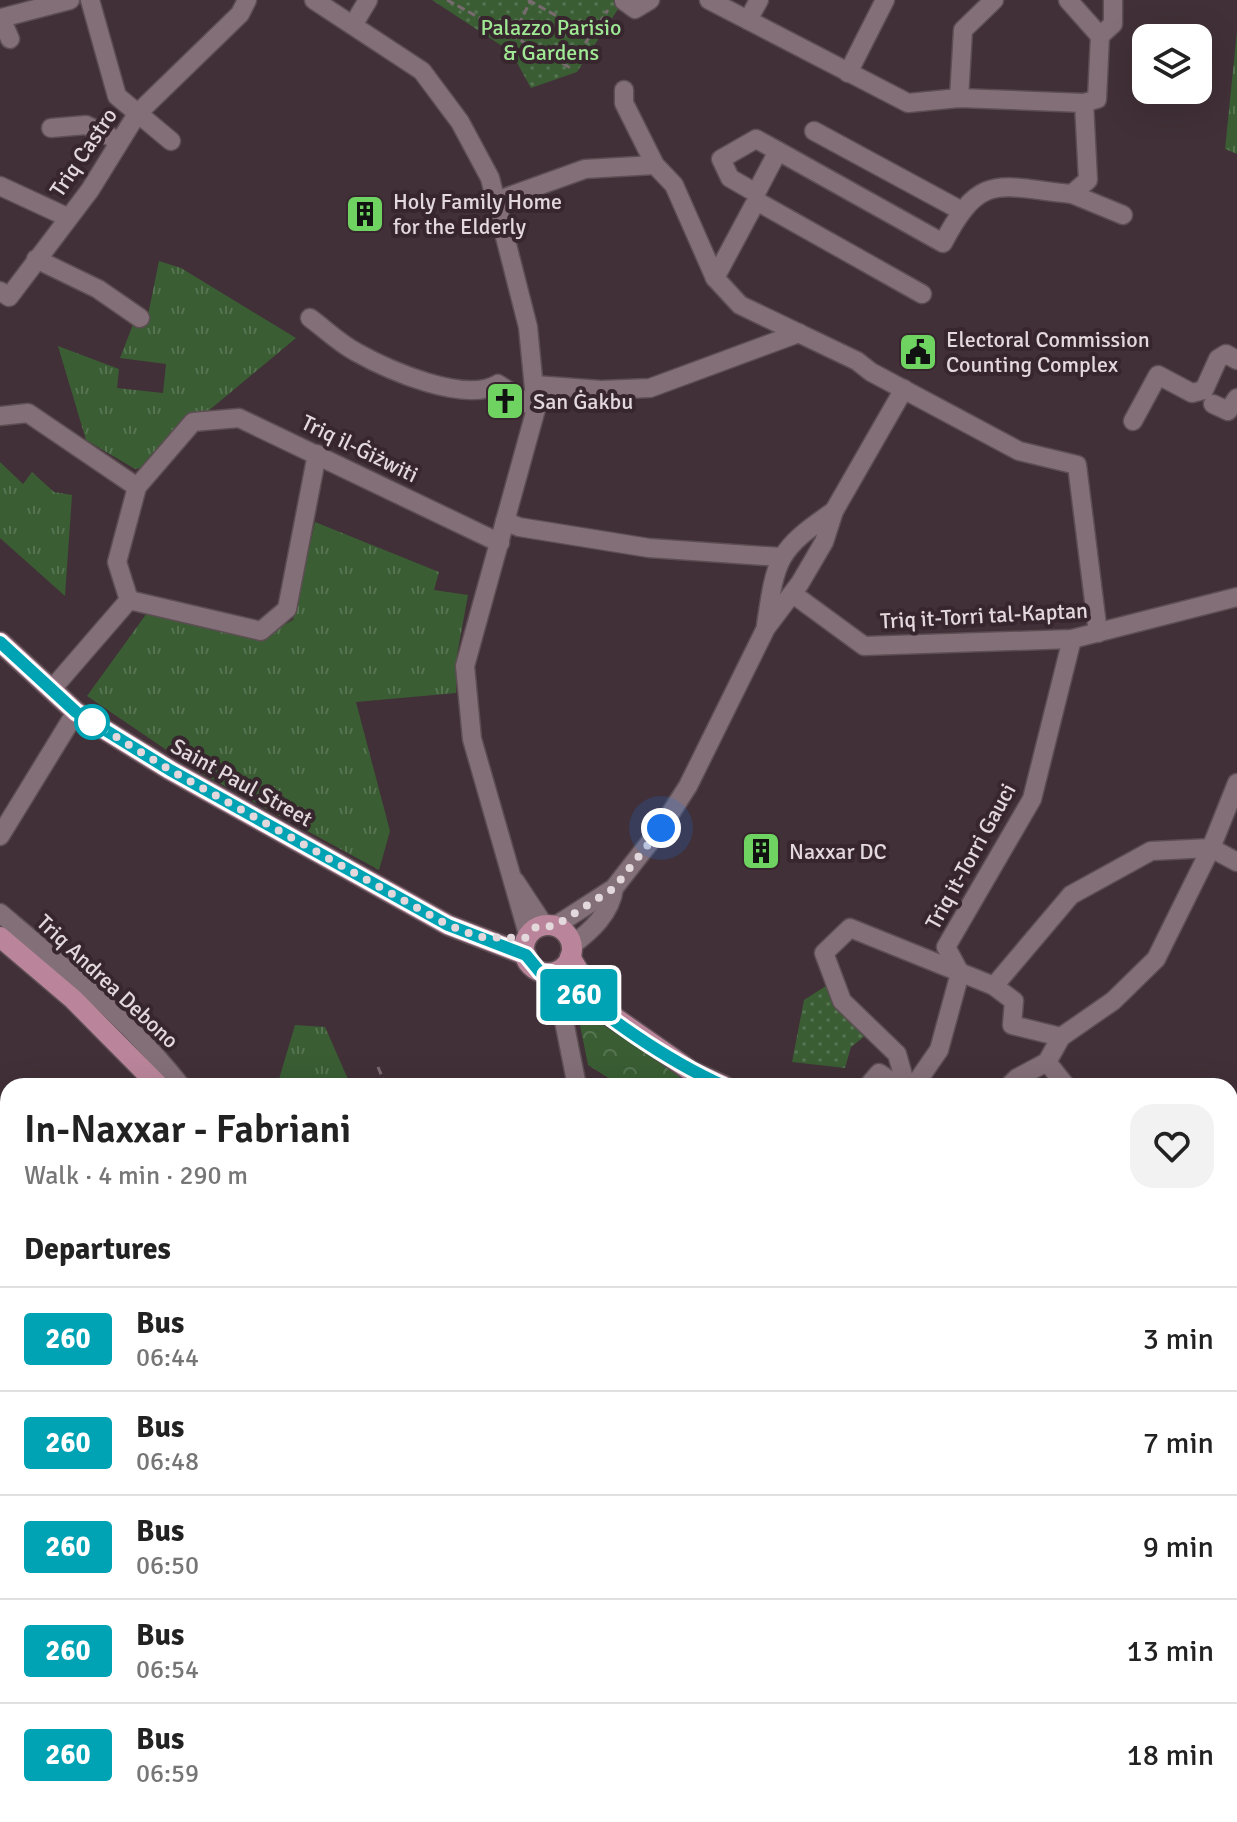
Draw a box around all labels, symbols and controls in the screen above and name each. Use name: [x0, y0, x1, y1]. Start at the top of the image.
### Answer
park label: Palazzo Parisio & Gardens: [480, 14, 622, 66]
map controls: [1132, 24, 1212, 104]
button: layers: [1132, 24, 1212, 104]
street label: Triq Castro: [44, 103, 123, 202]
place label: Holy Family Home for the Elderly: [393, 188, 562, 240]
building icon: Holy Family Home for the Elderly: [344, 193, 386, 235]
place label: Electoral Commission Counting Complex: [946, 326, 1150, 378]
public building icon: Electoral Commission Counting Complex: [897, 331, 939, 373]
church icon: San Ġakbu: [484, 380, 526, 422]
place label: San Ġakbu: [533, 388, 633, 415]
street label: Triq il-Ġiżwiti: [297, 409, 422, 488]
street label: Triq it-Torri tal-Kaptan: [879, 597, 1089, 634]
unlabelled marker: [75, 705, 109, 739]
street label: Saint Paul Street: [166, 732, 318, 833]
street label: Triq it-Torri Gauci: [919, 779, 1022, 934]
your location: [641, 808, 681, 848]
building icon: Naxxar DC: [740, 830, 782, 872]
place label: Naxxar DC: [789, 838, 887, 865]
street label: Triq Andrea Debono: [31, 909, 184, 1054]
line badge: 260: [533, 969, 625, 1021]
text: 260: [556, 978, 602, 1012]
button: heart: [1130, 1104, 1214, 1188]
text: In-Naxxar - Fabriani: [24, 1106, 351, 1153]
text: Walk · 4 min · 290 m: [24, 1160, 248, 1192]
text: Departures: [24, 1231, 171, 1268]
text: Bus: [136, 1305, 184, 1342]
text: 3 min: [1143, 1321, 1214, 1358]
text: 260: [45, 1322, 91, 1356]
text: 06:44: [136, 1342, 199, 1374]
text: Bus: [136, 1409, 184, 1446]
text: 7 min: [1143, 1425, 1214, 1462]
text: 260: [45, 1426, 91, 1460]
text: 06:48: [136, 1446, 199, 1478]
text: Bus: [136, 1513, 184, 1550]
text: 9 min: [1143, 1529, 1214, 1566]
text: 260: [45, 1530, 91, 1564]
text: 06:50: [136, 1550, 199, 1582]
text: Bus: [136, 1617, 184, 1654]
text: 13 min: [1127, 1633, 1214, 1670]
text: 260: [45, 1634, 91, 1668]
text: 06:54: [136, 1654, 199, 1686]
text: Bus: [136, 1721, 184, 1758]
text: 18 min: [1127, 1737, 1214, 1774]
text: 260: [45, 1738, 91, 1772]
text: 06:59: [136, 1758, 199, 1790]

